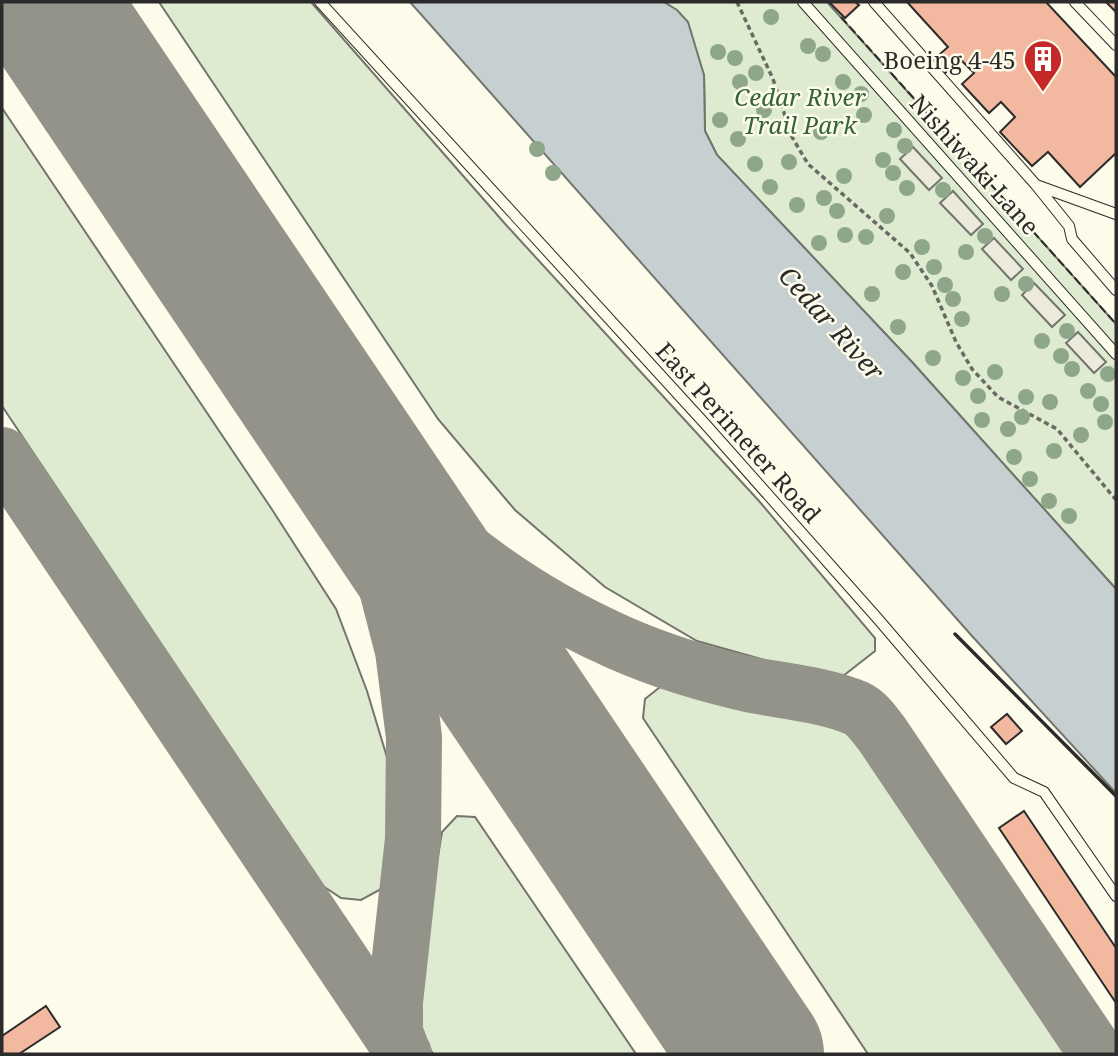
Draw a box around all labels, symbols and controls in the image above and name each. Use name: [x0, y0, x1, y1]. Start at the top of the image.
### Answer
building icon: Boeing 4-45: [1022, 38, 1064, 93]
place label: Boeing 4-45: [884, 43, 1016, 76]
park label: Cedar River Trail Park: [734, 80, 866, 141]
street label: Nishiwaki Lane: [903, 87, 1047, 241]
water label: Cedar River: [771, 258, 894, 389]
street label: East Perimeter Road: [649, 335, 829, 530]

